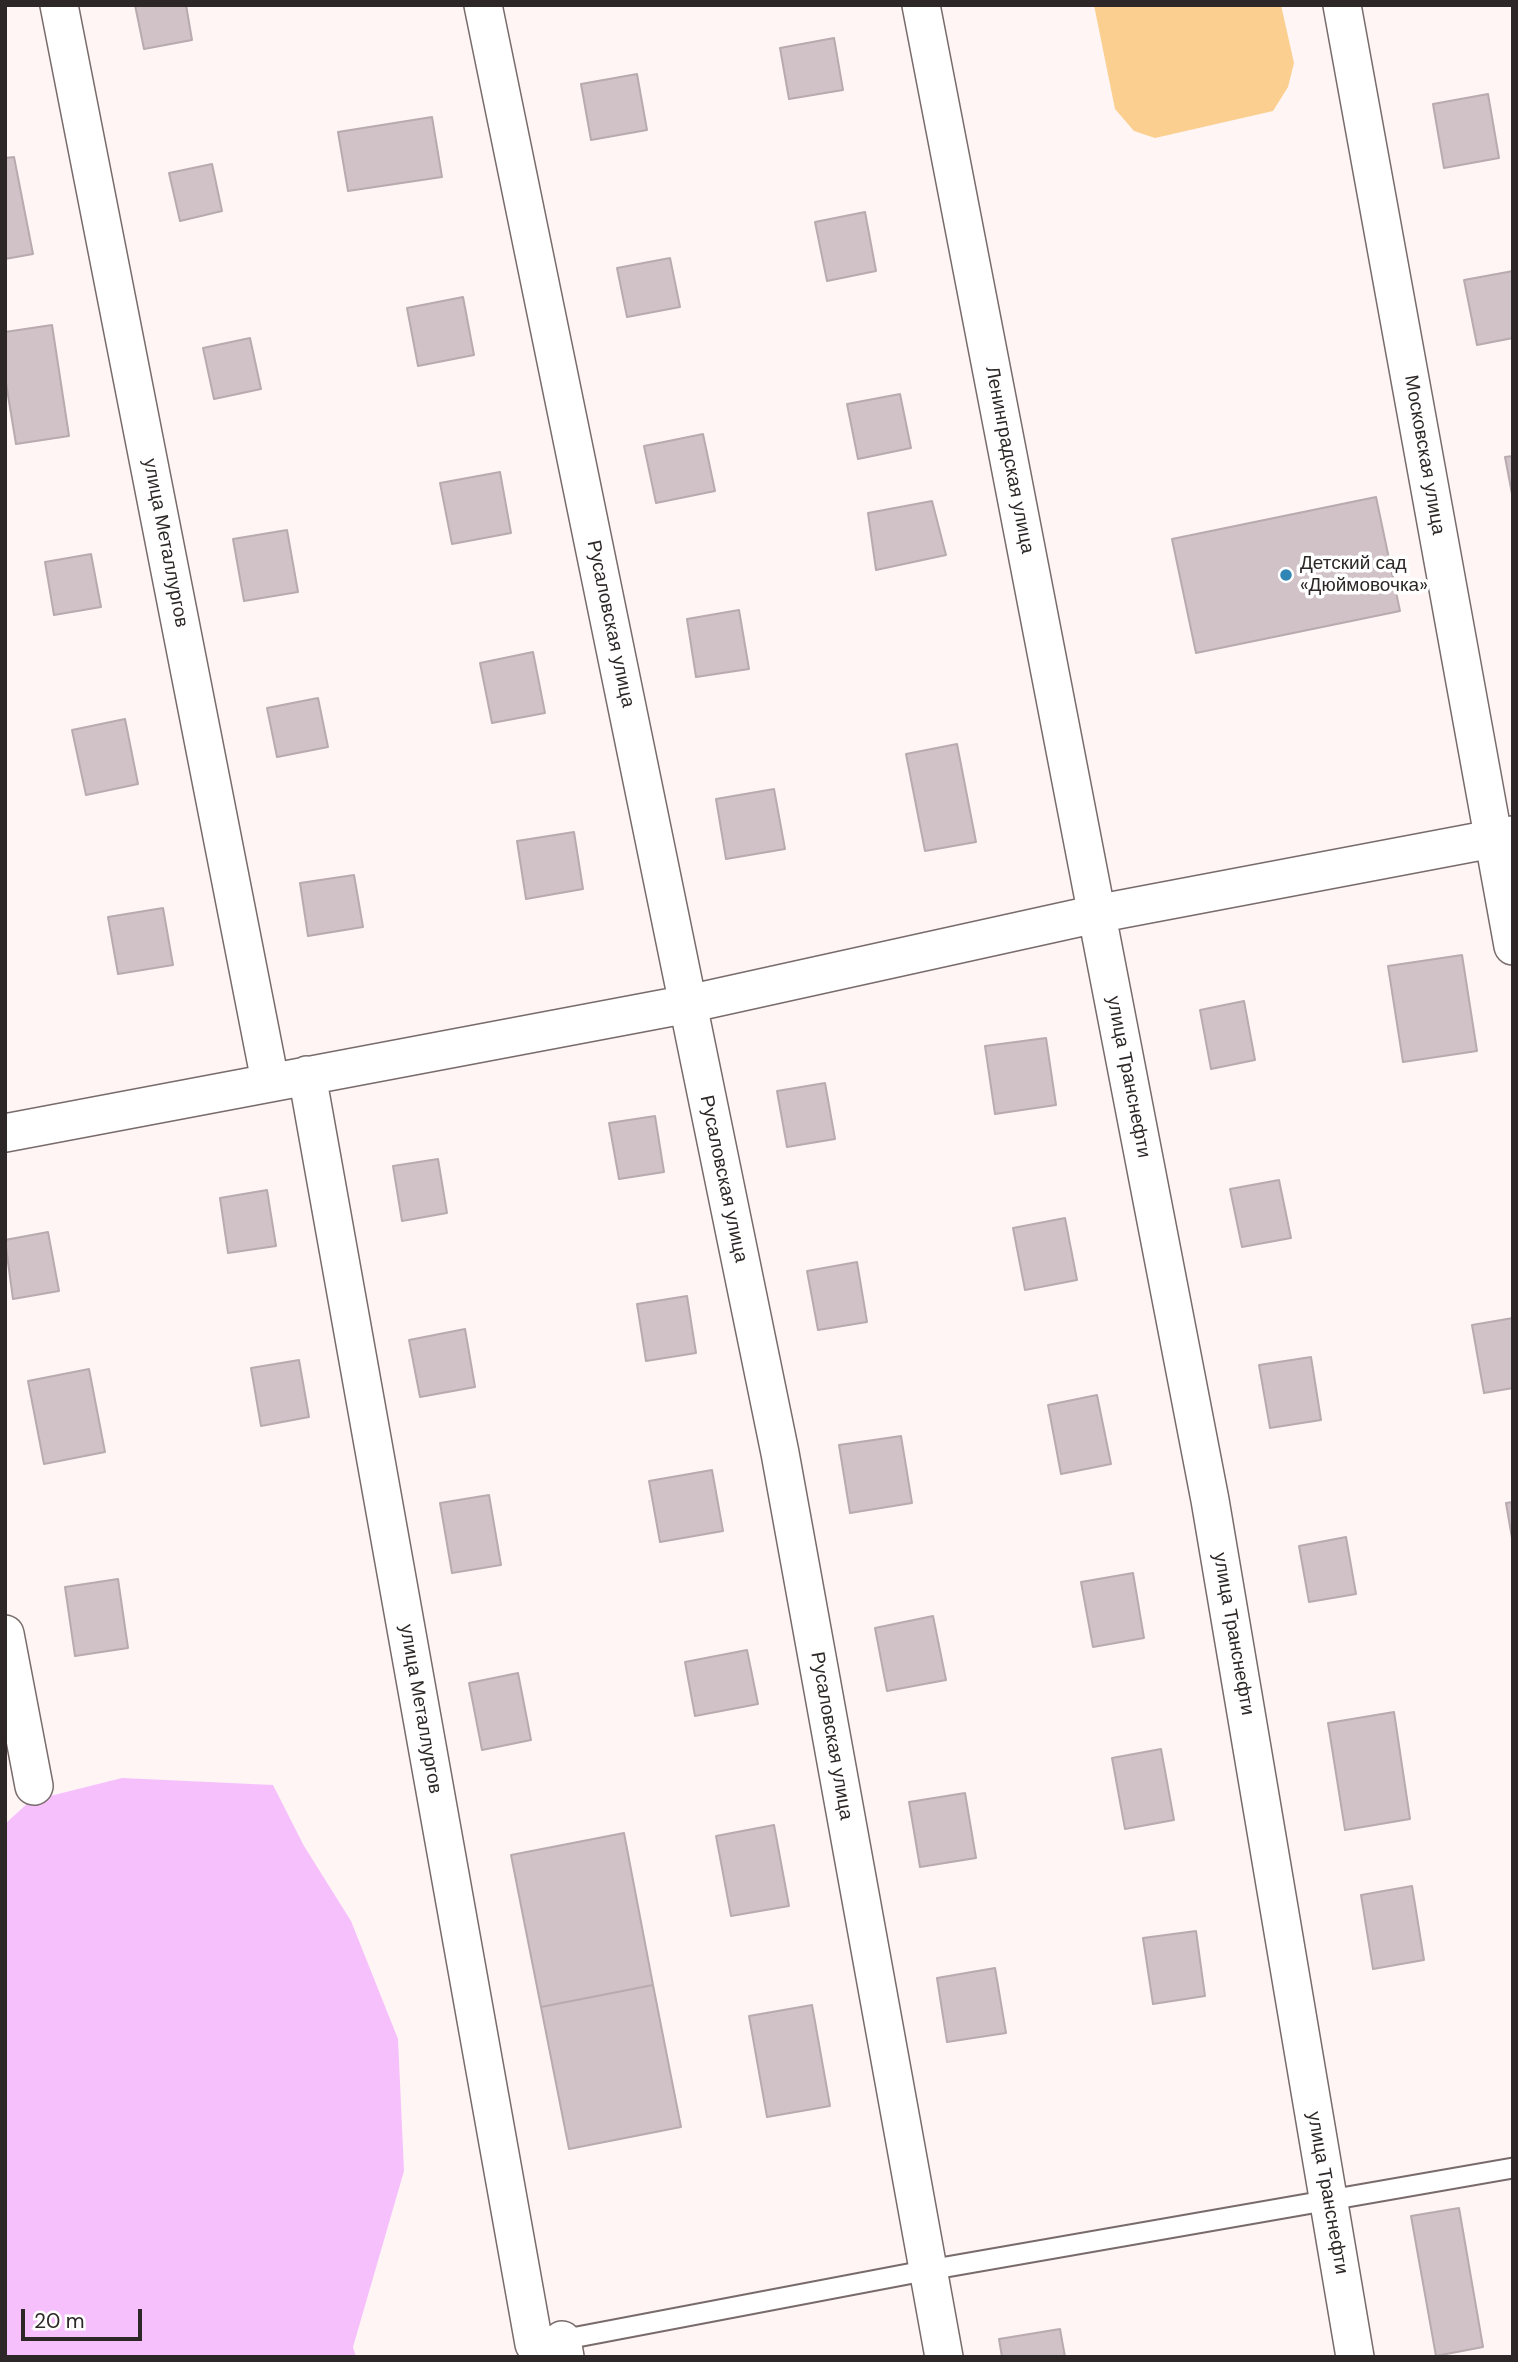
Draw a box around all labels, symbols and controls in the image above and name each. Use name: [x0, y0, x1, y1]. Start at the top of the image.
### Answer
street label: Ленинградская улица: [980, 364, 1038, 556]
street label: Московская улица: [1399, 374, 1449, 536]
street label: улица Металлургов: [137, 457, 193, 629]
street label: Русаловская улица: [581, 538, 639, 710]
place label: Детский сад «Дюймовочка»: [1300, 553, 1428, 597]
marker: Детский сад «Дюймовочка»: [1278, 567, 1294, 583]
street label: улица Транснефти: [1101, 994, 1155, 1160]
street label: Русаловская улица: [694, 1093, 752, 1265]
street label: улица Транснефти: [1207, 1551, 1259, 1717]
street label: улица Металлургов: [394, 1623, 446, 1795]
street label: Русаловская улица: [805, 1650, 857, 1822]
street label: улица Транснефти: [1301, 2110, 1353, 2276]
scale bar: [24, 2296, 145, 2340]
text: 20 m: [34, 2307, 85, 2335]

